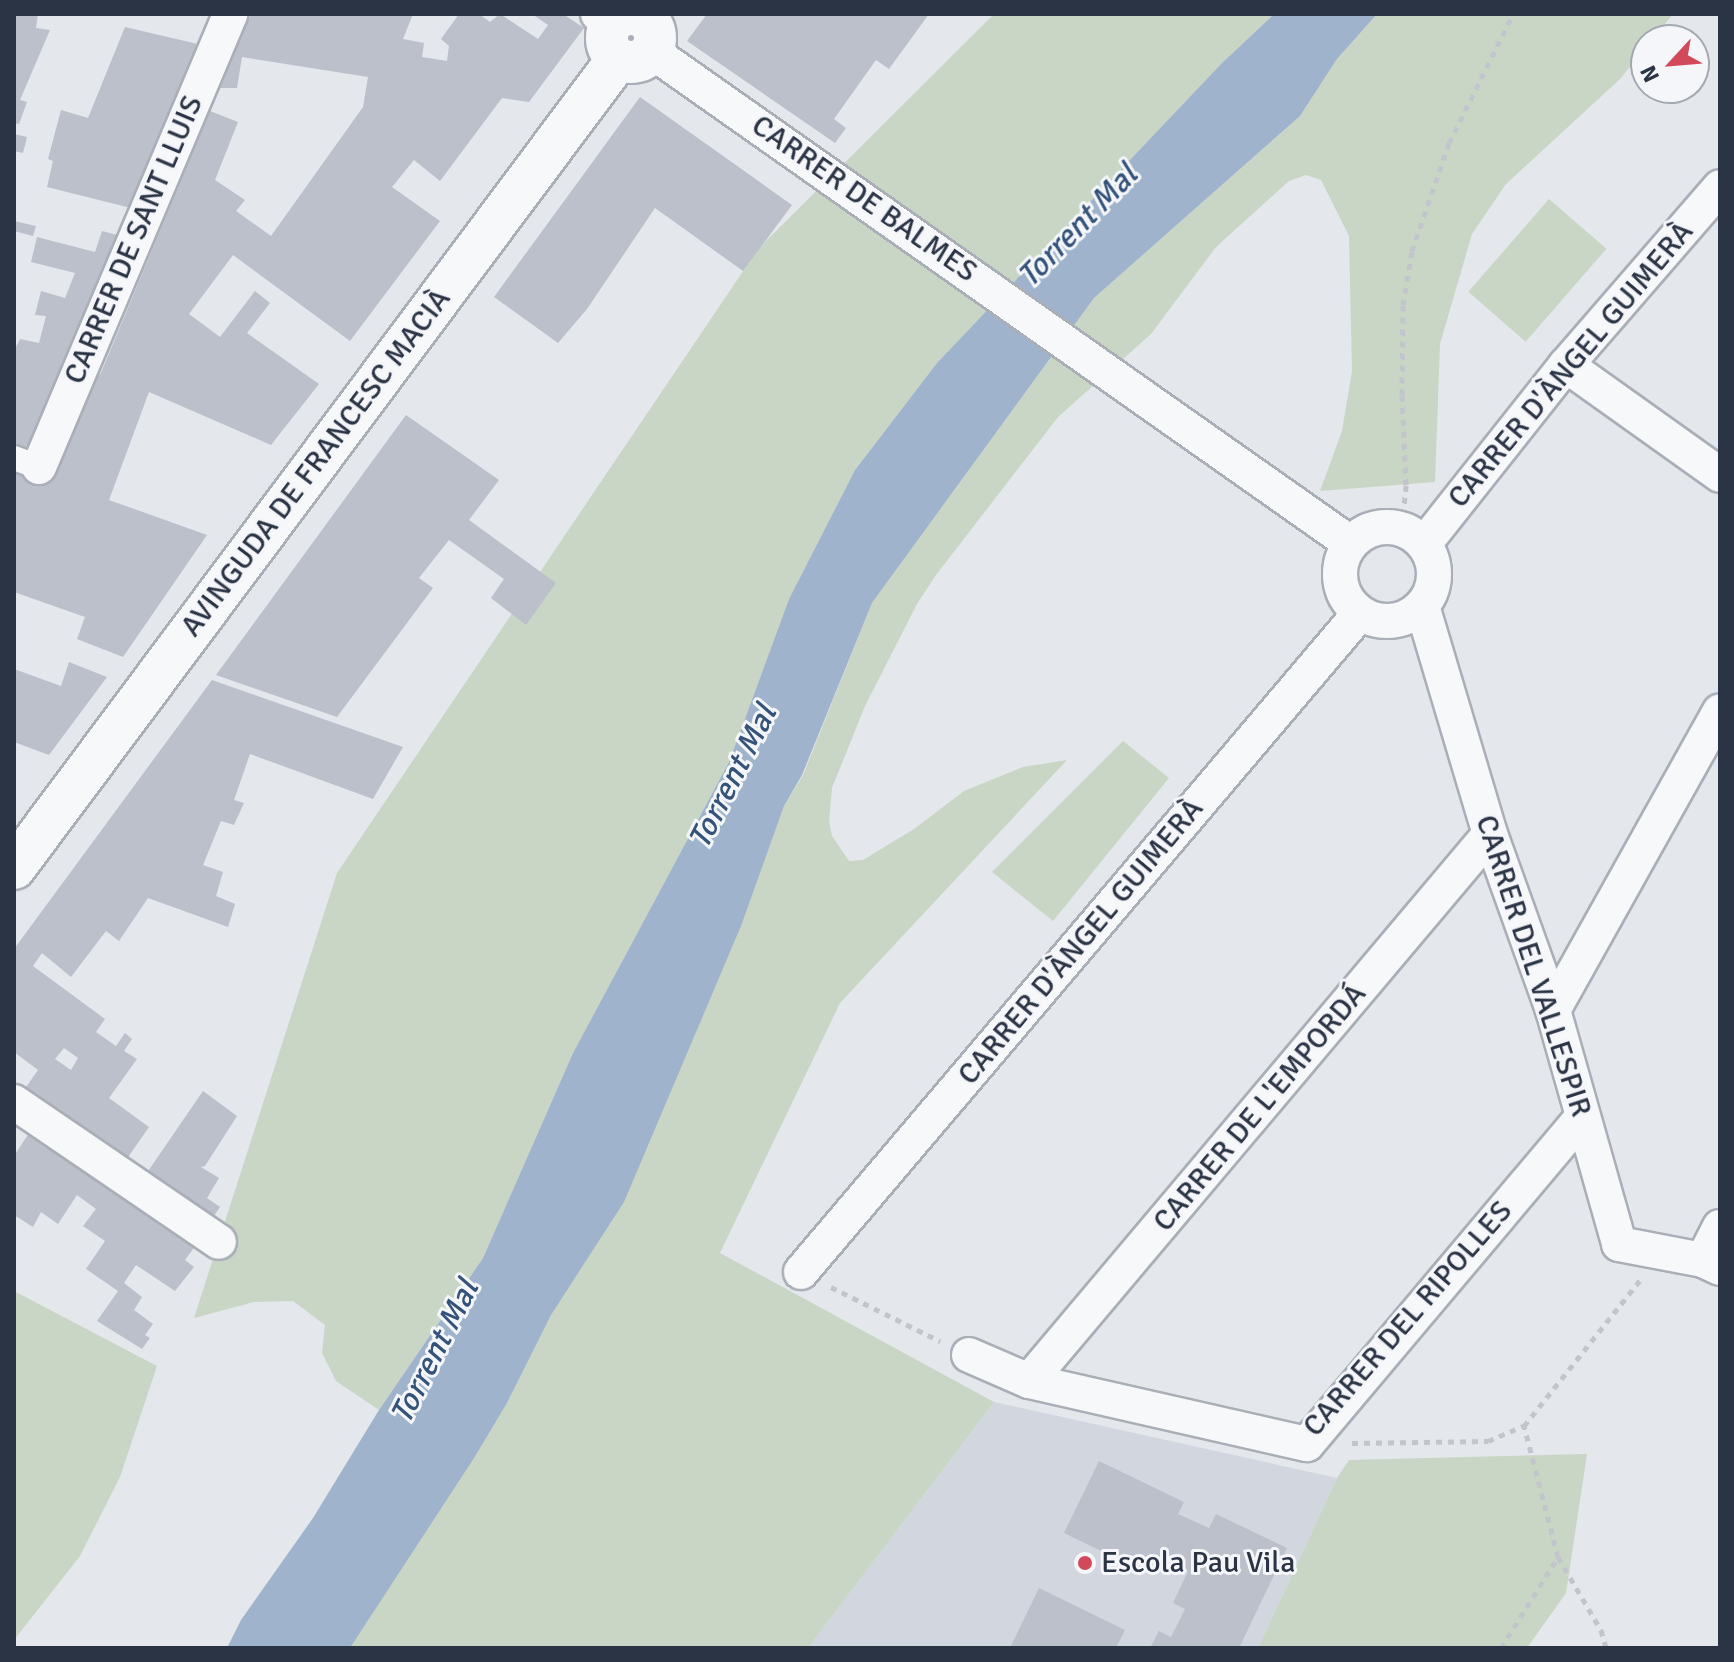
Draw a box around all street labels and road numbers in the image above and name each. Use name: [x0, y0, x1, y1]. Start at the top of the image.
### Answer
street label: CARRER DE SANT LLUIS: [57, 90, 211, 390]
street label: CARRER DE BALMES: [744, 108, 984, 290]
street label: CARRER D'ÀNGEL GUIMERÀ: [1441, 215, 1701, 515]
street label: AVINGUDA DE FRANCESC MACIÀ: [173, 282, 459, 644]
street label: CARRER D'ÀNGEL GUIMERÀ: [951, 792, 1211, 1092]
street label: CARRER DEL VALLESPIR: [1467, 811, 1599, 1121]
street label: CARRER DE L'EMPORDÁ: [1146, 977, 1374, 1239]
street label: CARRER DEL RIPOLLES: [1296, 1194, 1520, 1444]

